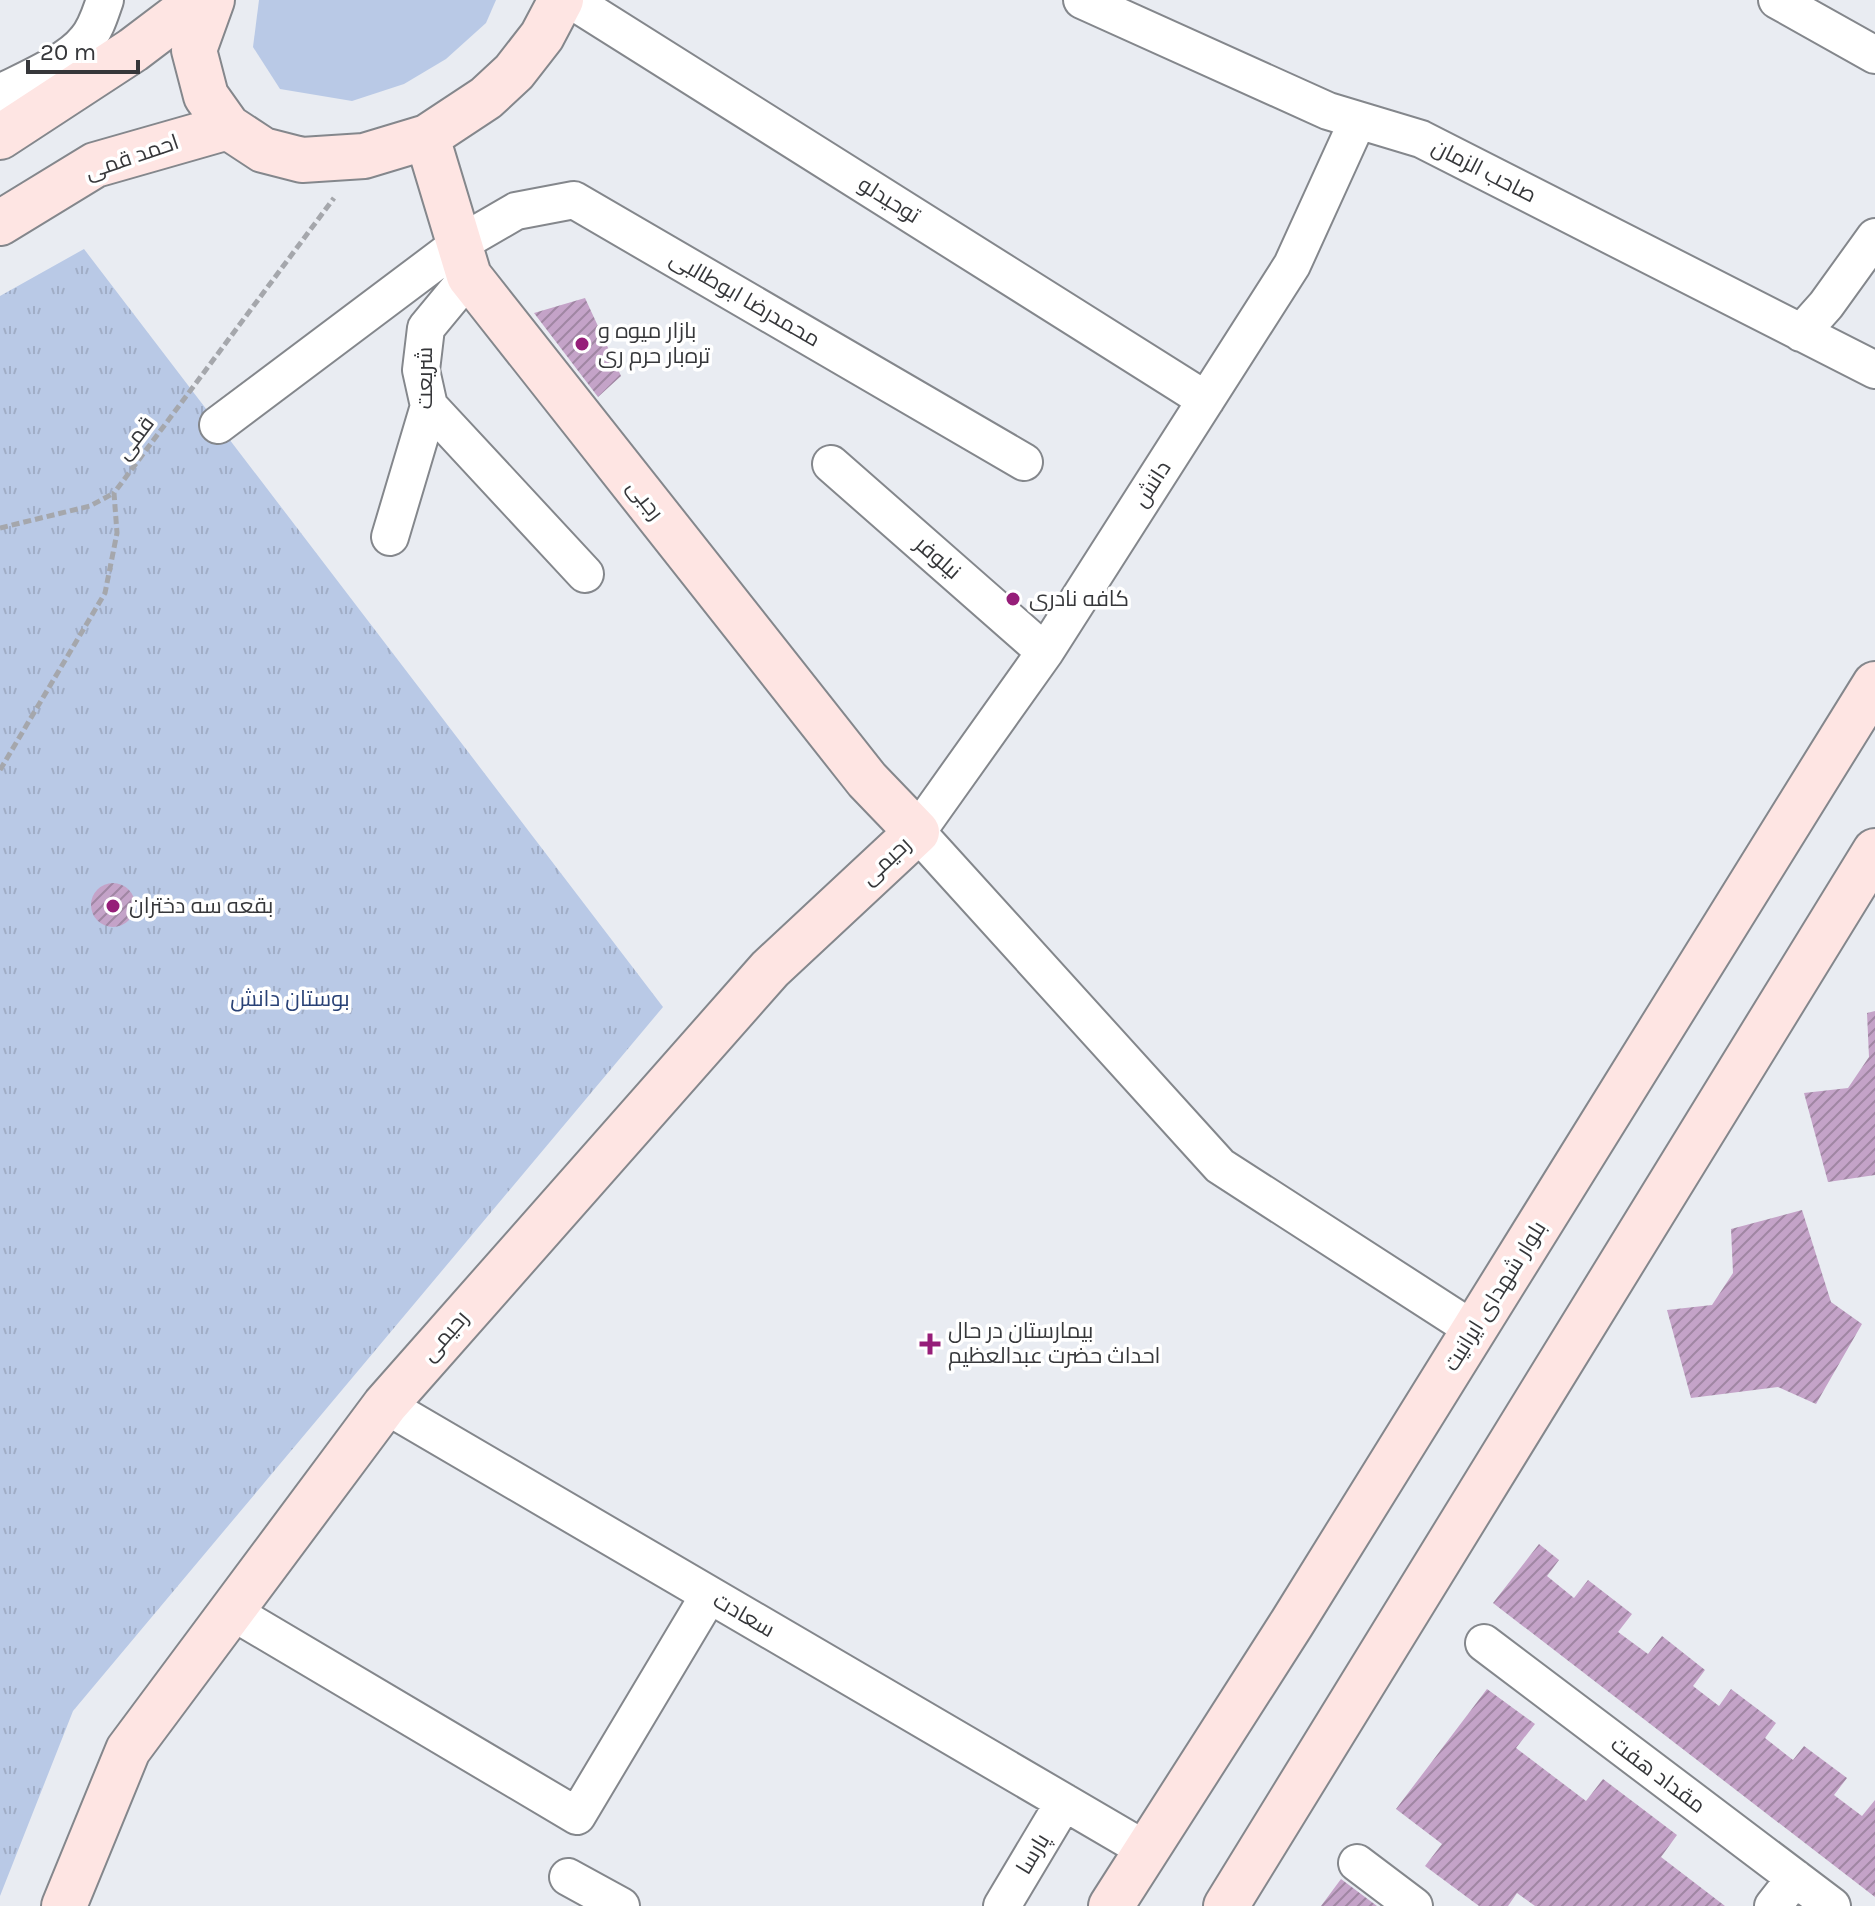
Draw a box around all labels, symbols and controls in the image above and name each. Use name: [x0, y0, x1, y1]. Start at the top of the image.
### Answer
scale bar: [28, 24, 138, 74]
text: 20 m: [40, 38, 96, 66]
street label: احمد قمی: [82, 129, 182, 185]
street label: صاحب الزمان: [1427, 134, 1541, 208]
street label: توحیدلو: [853, 171, 925, 229]
street label: محمدرضا ابوطالبی: [665, 246, 825, 352]
place label: بازار میوه و تره‌بار حرم ری: [598, 318, 710, 371]
marker: بازار میوه و تره‌بار حرم ری: [573, 335, 591, 353]
street label: شریعت: [412, 347, 438, 409]
street label: قمی: [110, 411, 160, 465]
street label: دانش: [1128, 456, 1176, 512]
street label: رجبی: [621, 475, 669, 525]
street label: نیلوفر: [908, 530, 966, 585]
place label: کافه نادری: [1029, 586, 1129, 612]
marker: کافه نادری: [1004, 590, 1022, 608]
street label: رحیمی: [856, 831, 916, 891]
place label: بقعه سه دختران: [129, 893, 273, 919]
marker: بقعه سه دختران: [104, 897, 122, 915]
park label: بوستان دانش: [230, 986, 350, 1012]
street label: بلوار شهدای ایرانیت: [1438, 1216, 1552, 1376]
street label: رحیمی: [416, 1305, 474, 1367]
place label: بیمارستان در حال احداث حضرت عبدالعظیم: [948, 1318, 1161, 1371]
marker: بیمارستان در حال احداث حضرت عبدالعظیم: [919, 1333, 941, 1355]
street label: سعادت: [709, 1587, 779, 1643]
street label: مقداد هفت: [1606, 1731, 1710, 1819]
street label: پارسا: [1011, 1829, 1056, 1880]

